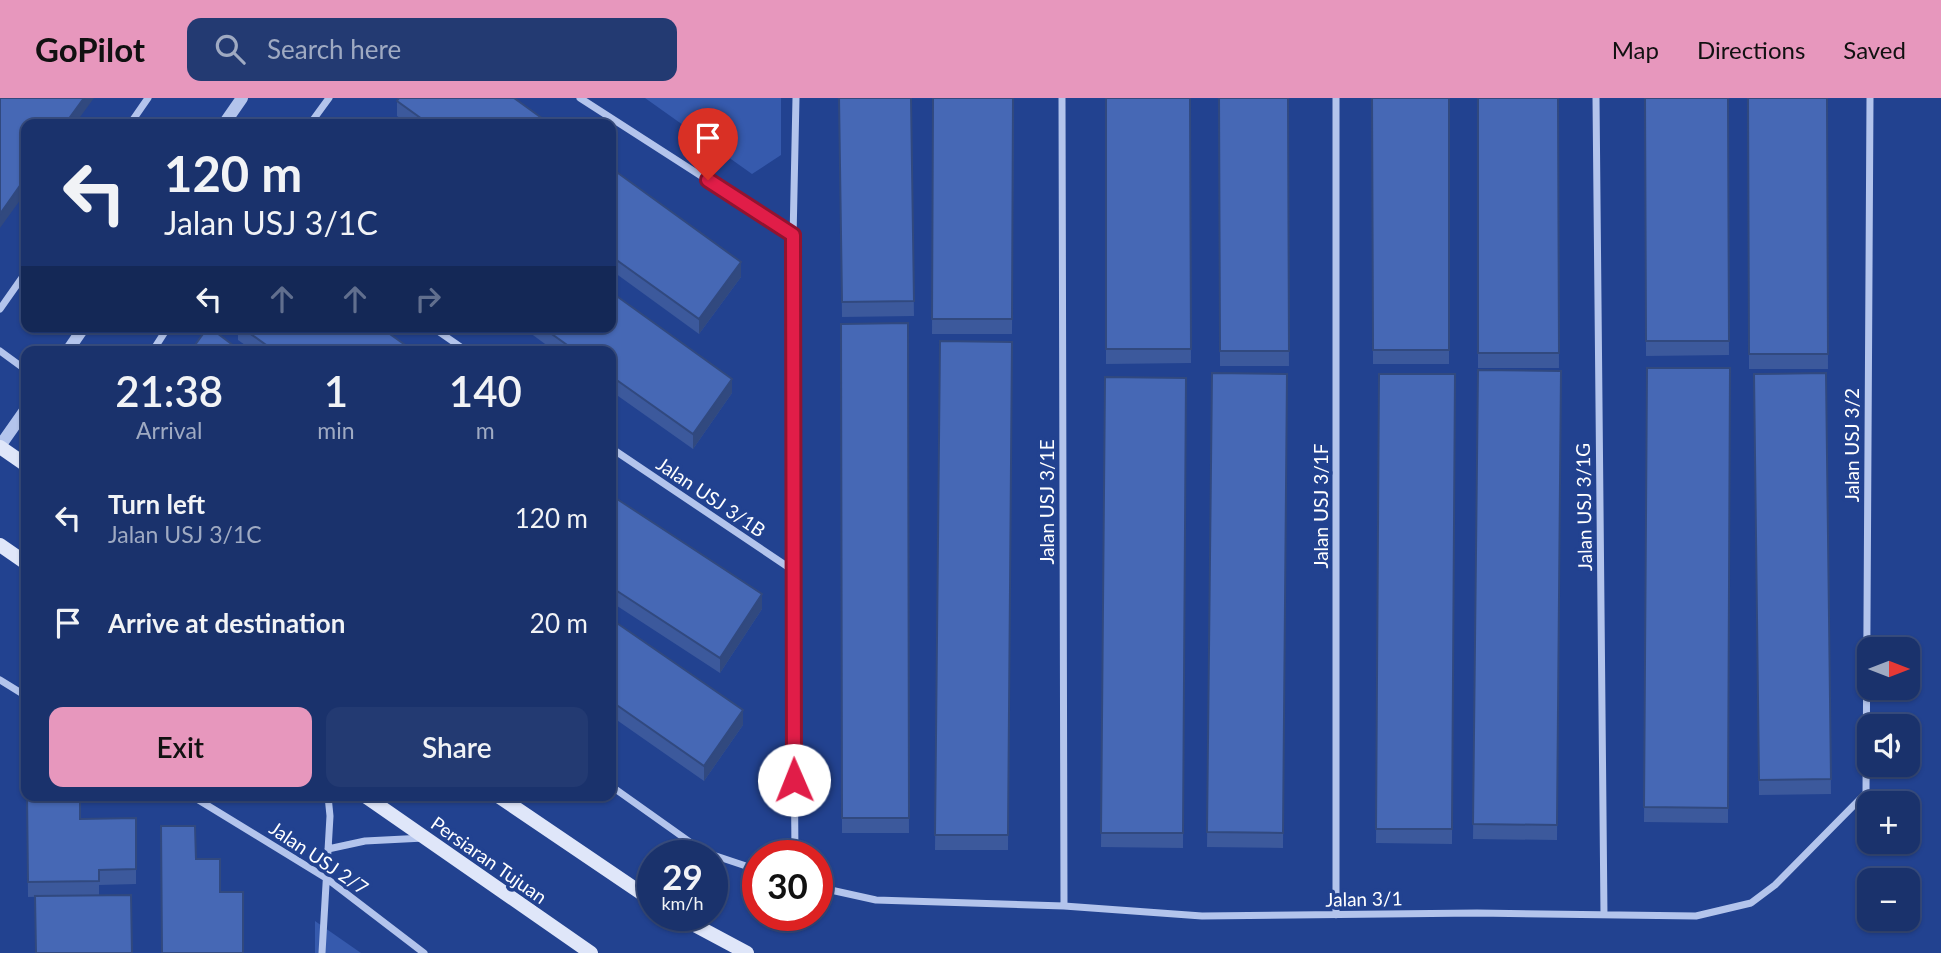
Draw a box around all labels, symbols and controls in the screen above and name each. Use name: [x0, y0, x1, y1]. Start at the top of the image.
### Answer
search box: [187, 18, 677, 81]
text: GoPilot: [35, 29, 145, 69]
icon: search: [211, 30, 249, 68]
text: Search here: [267, 33, 401, 65]
text: Map: [1612, 35, 1659, 64]
text: Directions: [1697, 35, 1805, 64]
text: Saved: [1843, 35, 1906, 64]
pin: [678, 108, 738, 180]
icon: arrive: [689, 119, 727, 157]
text: 120 m: [164, 144, 302, 202]
icon: left: [49, 147, 140, 238]
text: Jalan USJ 3/1C: [164, 203, 378, 242]
icon: left: [190, 280, 228, 318]
icon: ahead: [263, 280, 301, 318]
icon: ahead: [336, 280, 374, 318]
icon: right: [409, 280, 447, 318]
text: 21:38: [115, 366, 223, 416]
text: 1: [324, 366, 348, 416]
text: 140: [449, 366, 522, 416]
street label: Jalan USJ 3/2: [1840, 388, 1863, 502]
text: Arrival: [136, 416, 202, 444]
text: min: [317, 416, 355, 444]
text: m: [476, 416, 495, 444]
street label: Jalan USJ 3/1E: [1035, 439, 1058, 565]
street label: Jalan USJ 3/1F: [1309, 443, 1332, 568]
street label: Jalan USJ 3/1G: [1571, 443, 1596, 571]
street label: Jalan USJ 3/1B: [652, 452, 770, 541]
text: Turn left: [108, 488, 205, 520]
icon: left: [49, 499, 87, 537]
text: 120 m: [515, 502, 588, 534]
text: Jalan USJ 3/1C: [108, 520, 262, 548]
icon: arrive: [49, 604, 87, 642]
text: Arrive at destination: [108, 607, 345, 639]
text: 20 m: [530, 607, 588, 639]
north arrow: [1857, 637, 1920, 700]
map controls: [1857, 637, 1920, 931]
button: Exit: [49, 707, 312, 787]
button: Share: [326, 707, 588, 787]
button: sound: [1857, 714, 1920, 777]
position arrow: [757, 743, 831, 817]
button: +: [1857, 791, 1920, 854]
street label: Persiaran Tujuan: [427, 811, 552, 908]
street label: Jalan USJ 2/7: [265, 816, 373, 899]
speed limit sign: 30: [742, 840, 833, 931]
text: 29: [662, 855, 703, 897]
button: −: [1857, 868, 1920, 931]
street label: Jalan 3/1: [1325, 886, 1403, 911]
text: km/h: [661, 892, 704, 914]

